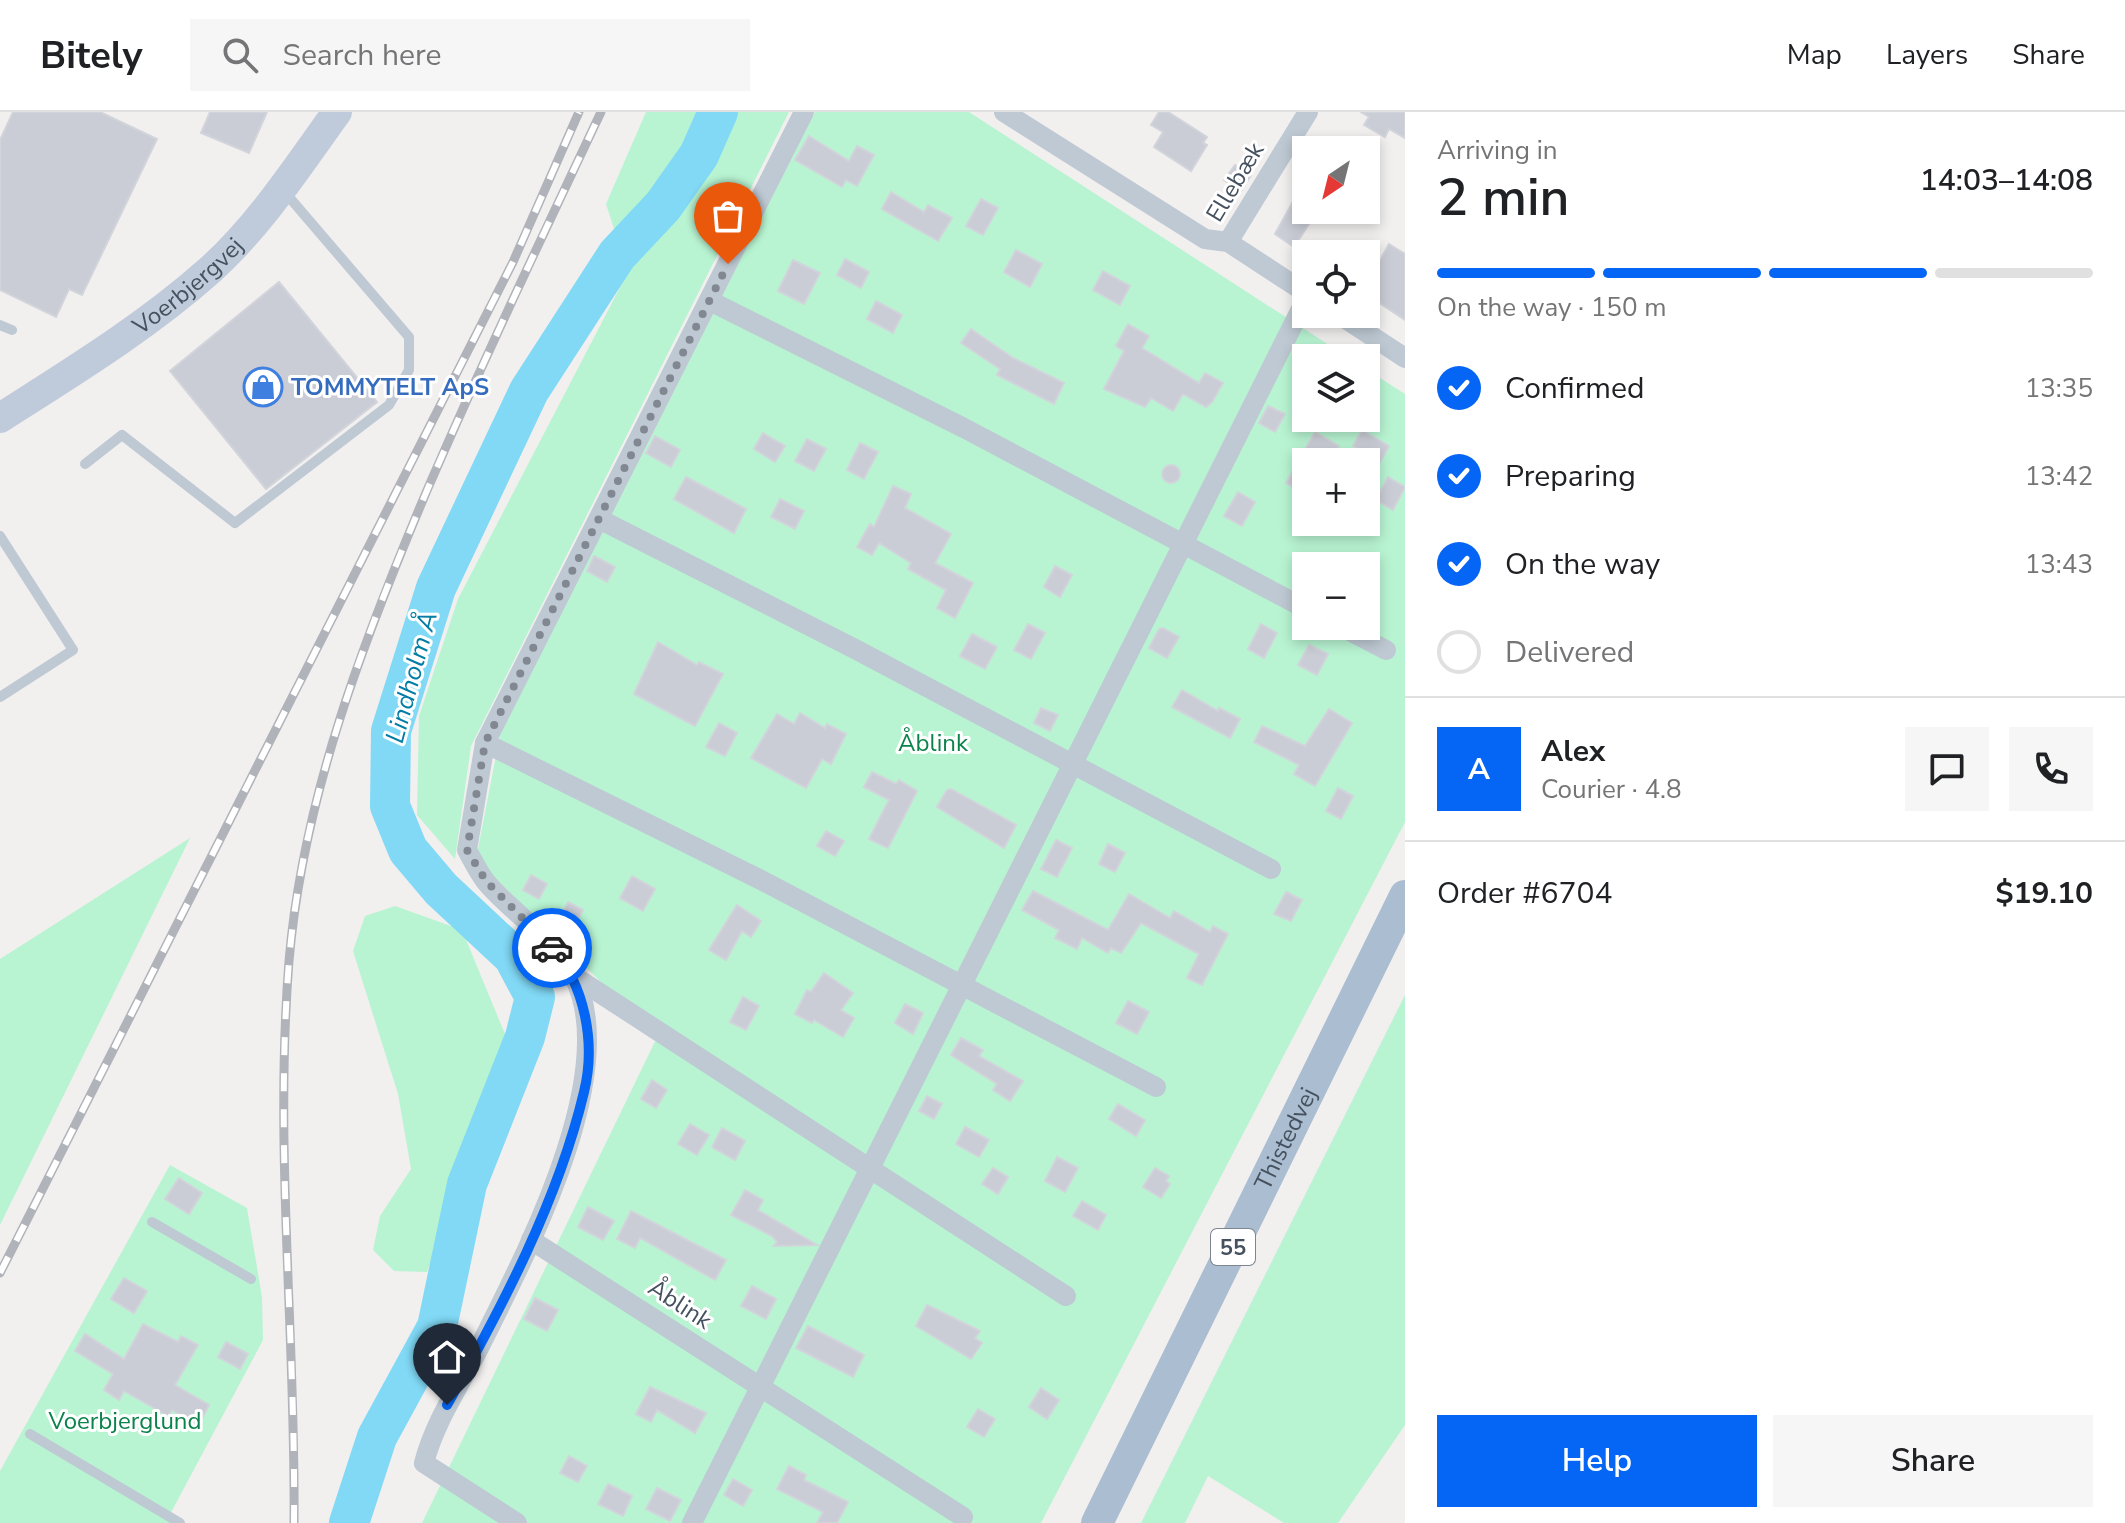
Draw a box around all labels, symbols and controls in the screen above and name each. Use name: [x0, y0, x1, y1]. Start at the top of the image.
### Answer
search box: [190, 19, 750, 91]
text: Bitely: [40, 30, 142, 81]
icon: search: [218, 33, 262, 77]
text: Search here: [282, 35, 441, 76]
text: Map: [1787, 36, 1842, 74]
text: Layers: [1886, 36, 1968, 74]
text: Share: [2012, 36, 2085, 74]
text: Arriving in: [1437, 133, 1558, 168]
street label: Ellebæk: [1199, 135, 1272, 228]
north arrow: [1292, 136, 1380, 224]
map controls: [1292, 136, 1380, 640]
text: 14:03–14:08: [1920, 160, 2093, 201]
text: 2 min: [1437, 162, 1570, 233]
pin: [694, 182, 762, 264]
icon: bag: [706, 194, 750, 238]
street label: Voerbjergvej: [125, 231, 250, 342]
button: locate: [1292, 240, 1380, 328]
text: On the way · 150 m: [1437, 290, 1666, 325]
button: layers: [1292, 344, 1380, 432]
shop icon: TOMMYTELT ApS: [242, 366, 284, 408]
icon: check: [1437, 366, 1481, 410]
text: Confirmed: [1505, 368, 1645, 409]
place label: TOMMYTELT ApS: [291, 371, 489, 403]
text: 13:35: [2025, 371, 2093, 406]
button: +: [1292, 448, 1380, 536]
icon: check: [1437, 454, 1481, 498]
text: Preparing: [1505, 456, 1636, 497]
text: 13:42: [2025, 459, 2093, 494]
icon: check: [1437, 542, 1481, 586]
text: On the way: [1505, 544, 1660, 585]
text: 13:43: [2025, 547, 2093, 582]
button: −: [1292, 552, 1380, 640]
water label: Lindholm Å: [377, 607, 446, 747]
text: Delivered: [1505, 632, 1634, 673]
park label: Åblink: [898, 727, 969, 759]
button: chat: [1905, 727, 1989, 811]
button: phone: [2009, 727, 2093, 811]
text: Alex: [1541, 731, 1605, 772]
text: A: [1468, 749, 1490, 790]
text: Courier · 4.8: [1541, 772, 1682, 807]
text: Order #6704: [1437, 873, 1612, 914]
text: $19.10: [1996, 873, 2093, 914]
courier: [512, 908, 592, 988]
icon: car: [530, 926, 574, 970]
street label: Thistedvej: [1247, 1082, 1324, 1196]
road number: 55: [1211, 1229, 1255, 1265]
street label: Åblink: [642, 1272, 719, 1337]
pin: [413, 1323, 481, 1405]
icon: home: [425, 1335, 469, 1379]
park label: Voerbjerglund: [48, 1405, 201, 1437]
button: Help: [1437, 1415, 1757, 1507]
button: Share: [1773, 1415, 2093, 1507]

